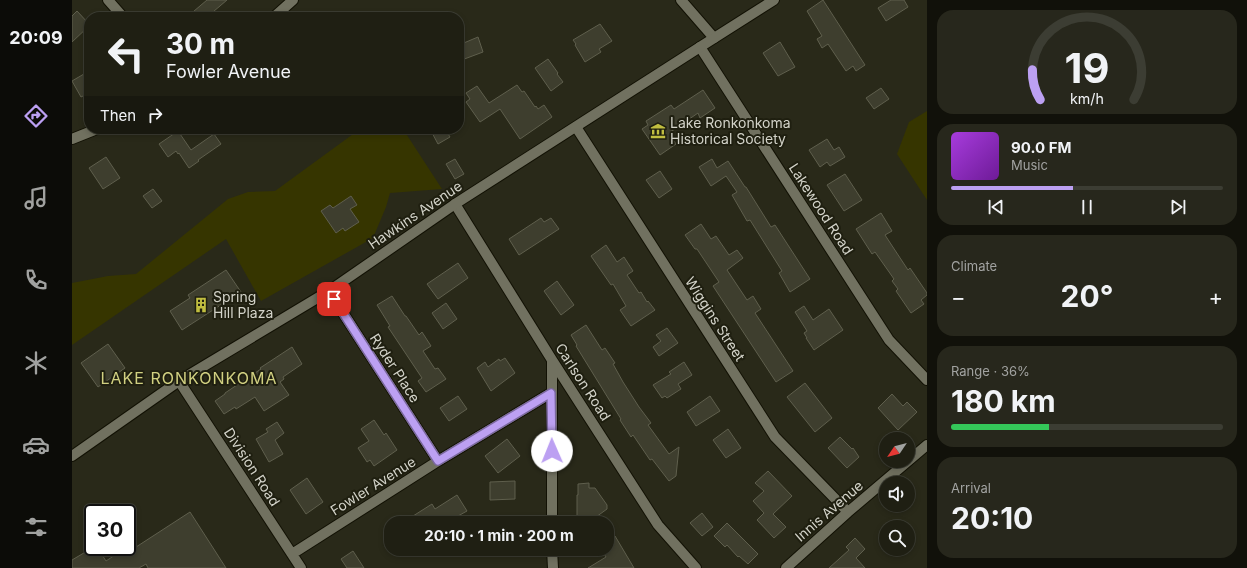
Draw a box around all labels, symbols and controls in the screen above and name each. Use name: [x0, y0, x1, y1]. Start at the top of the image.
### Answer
text: 20:09: [9, 27, 63, 48]
text: 30 m: [166, 27, 235, 61]
icon: left: [100, 28, 152, 80]
text: 19: [1065, 43, 1109, 93]
text: Fowler Avenue: [166, 61, 291, 82]
text: km/h: [1070, 90, 1104, 107]
icon: directions: [22, 102, 50, 130]
icon: right: [144, 104, 166, 126]
text: Then: [100, 106, 136, 125]
place label: Lake Ronkonkoma Historical Society: [670, 114, 791, 147]
museum icon: Lake Ronkonkoma Historical Society: [649, 122, 667, 140]
text: 90.0 FM: [1011, 138, 1071, 157]
text: Music: [1011, 157, 1048, 173]
street label: Lakewood Road: [786, 160, 857, 258]
street label: Hawkins Avenue: [365, 177, 465, 252]
icon: music: [22, 184, 50, 212]
icon: previous: [985, 196, 1007, 218]
icon: pause: [1076, 196, 1098, 218]
icon: next: [1167, 196, 1189, 218]
text: Climate: [951, 258, 997, 274]
icon: phone: [22, 266, 50, 294]
street label: Wiggins Street: [682, 273, 749, 364]
text: 20°: [1061, 278, 1113, 314]
pin: [317, 282, 351, 316]
text: −: [951, 284, 966, 310]
text: +: [1208, 284, 1223, 310]
place label: Spring Hill Plaza: [213, 288, 273, 321]
icon: arrive: [323, 288, 345, 310]
building icon: Spring Hill Plaza: [192, 296, 210, 314]
street label: Ryder Place: [367, 330, 424, 405]
street label: Carlson Road: [552, 340, 615, 424]
icon: climate: [22, 349, 50, 377]
text: Range · 36%: [951, 363, 1030, 379]
district label: LAKE RONKONKOMA: [101, 368, 277, 388]
text: 180 km: [951, 383, 1056, 419]
street label: Division Road: [221, 424, 284, 509]
position arrow: [531, 430, 573, 472]
icon: car: [22, 431, 50, 459]
north arrow: [879, 432, 915, 468]
map controls: [879, 432, 915, 556]
street label: Fowler Avenue: [327, 453, 418, 519]
button: sound: [879, 476, 915, 512]
street label: Innis Avenue: [791, 477, 866, 545]
text: Arrival: [951, 480, 991, 496]
text: 20:10: [951, 500, 1033, 536]
speed limit sign: 30: [84, 504, 136, 556]
icon: filters: [22, 513, 50, 541]
button: search: [879, 520, 915, 556]
text: 20:10 · 1 min · 200 m: [424, 526, 574, 545]

